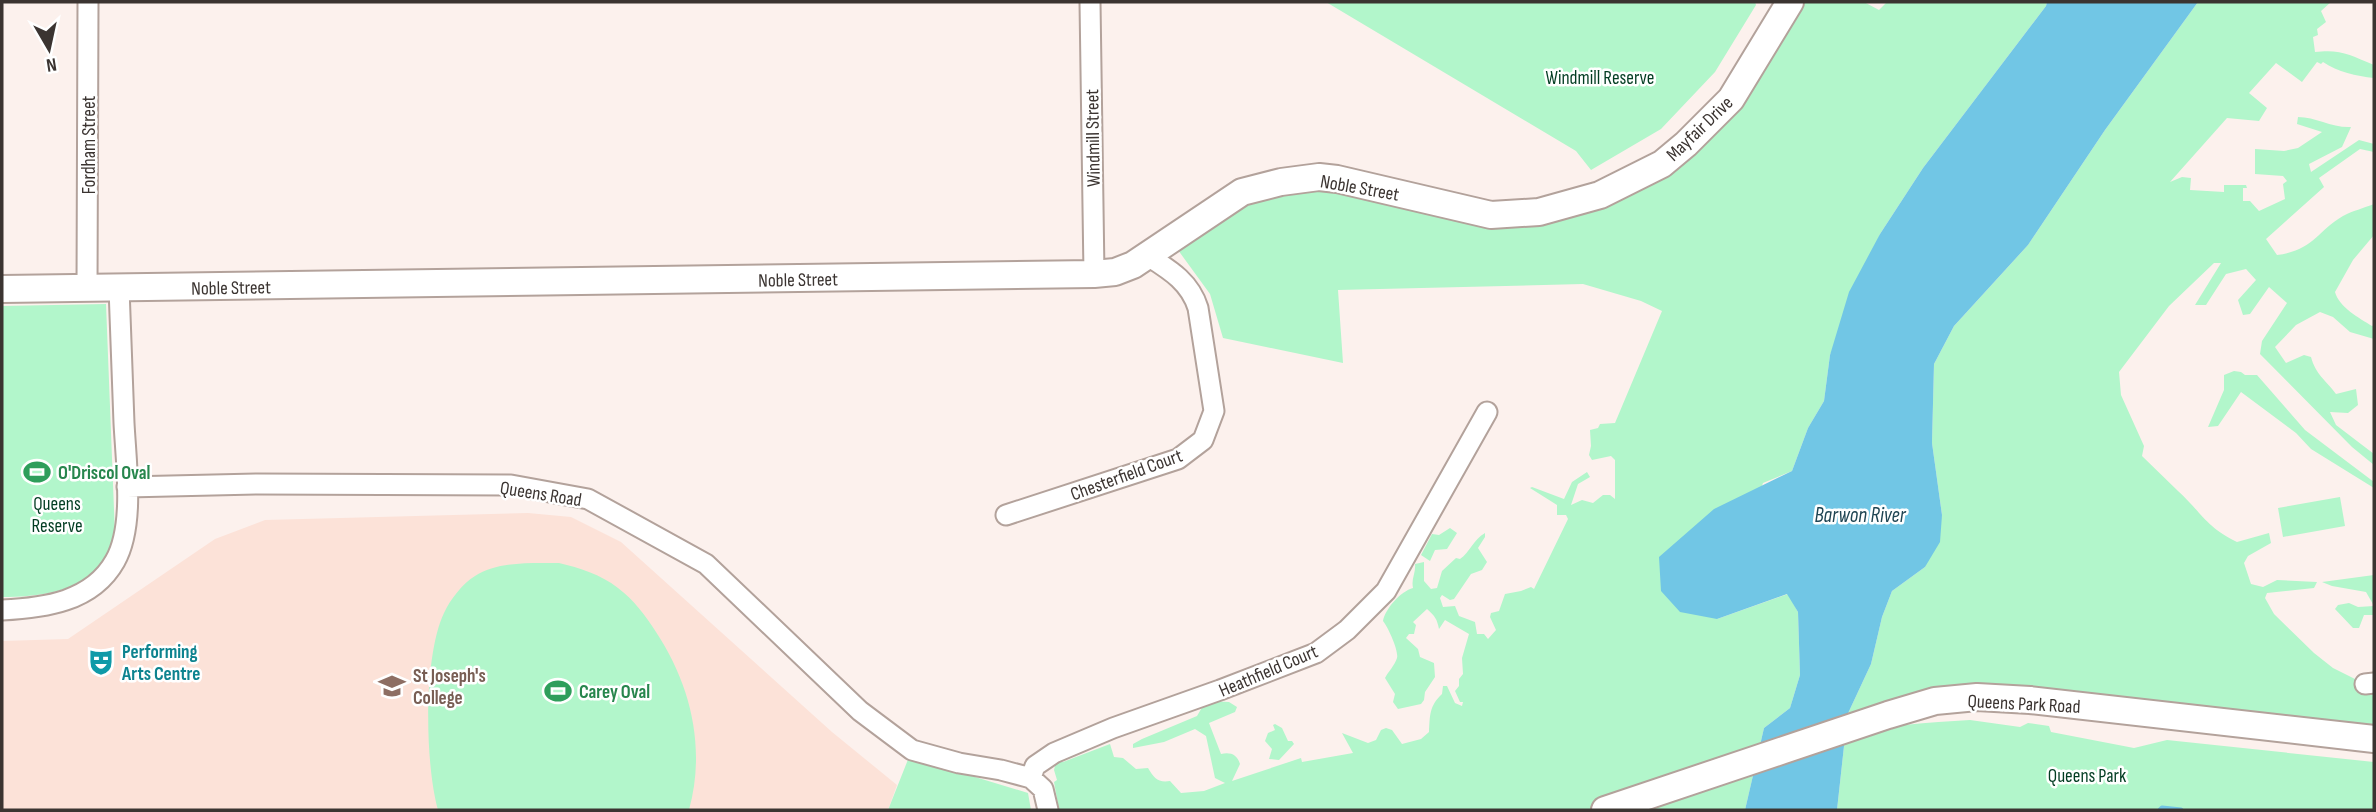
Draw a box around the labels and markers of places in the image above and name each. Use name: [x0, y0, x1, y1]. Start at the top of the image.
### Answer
sports icon: O'Driscol Oval: [22, 457, 52, 487]
place label: O'Driscol Oval: [58, 462, 150, 485]
place label: Performing Arts Centre: [121, 641, 200, 686]
theatre icon: Performing Arts Centre: [86, 647, 116, 677]
place label: St Joseph's College: [413, 665, 486, 710]
school or university icon: St Joseph's College: [377, 671, 407, 701]
sports icon: Carey Oval: [543, 676, 573, 706]
place label: Carey Oval: [579, 681, 650, 704]

